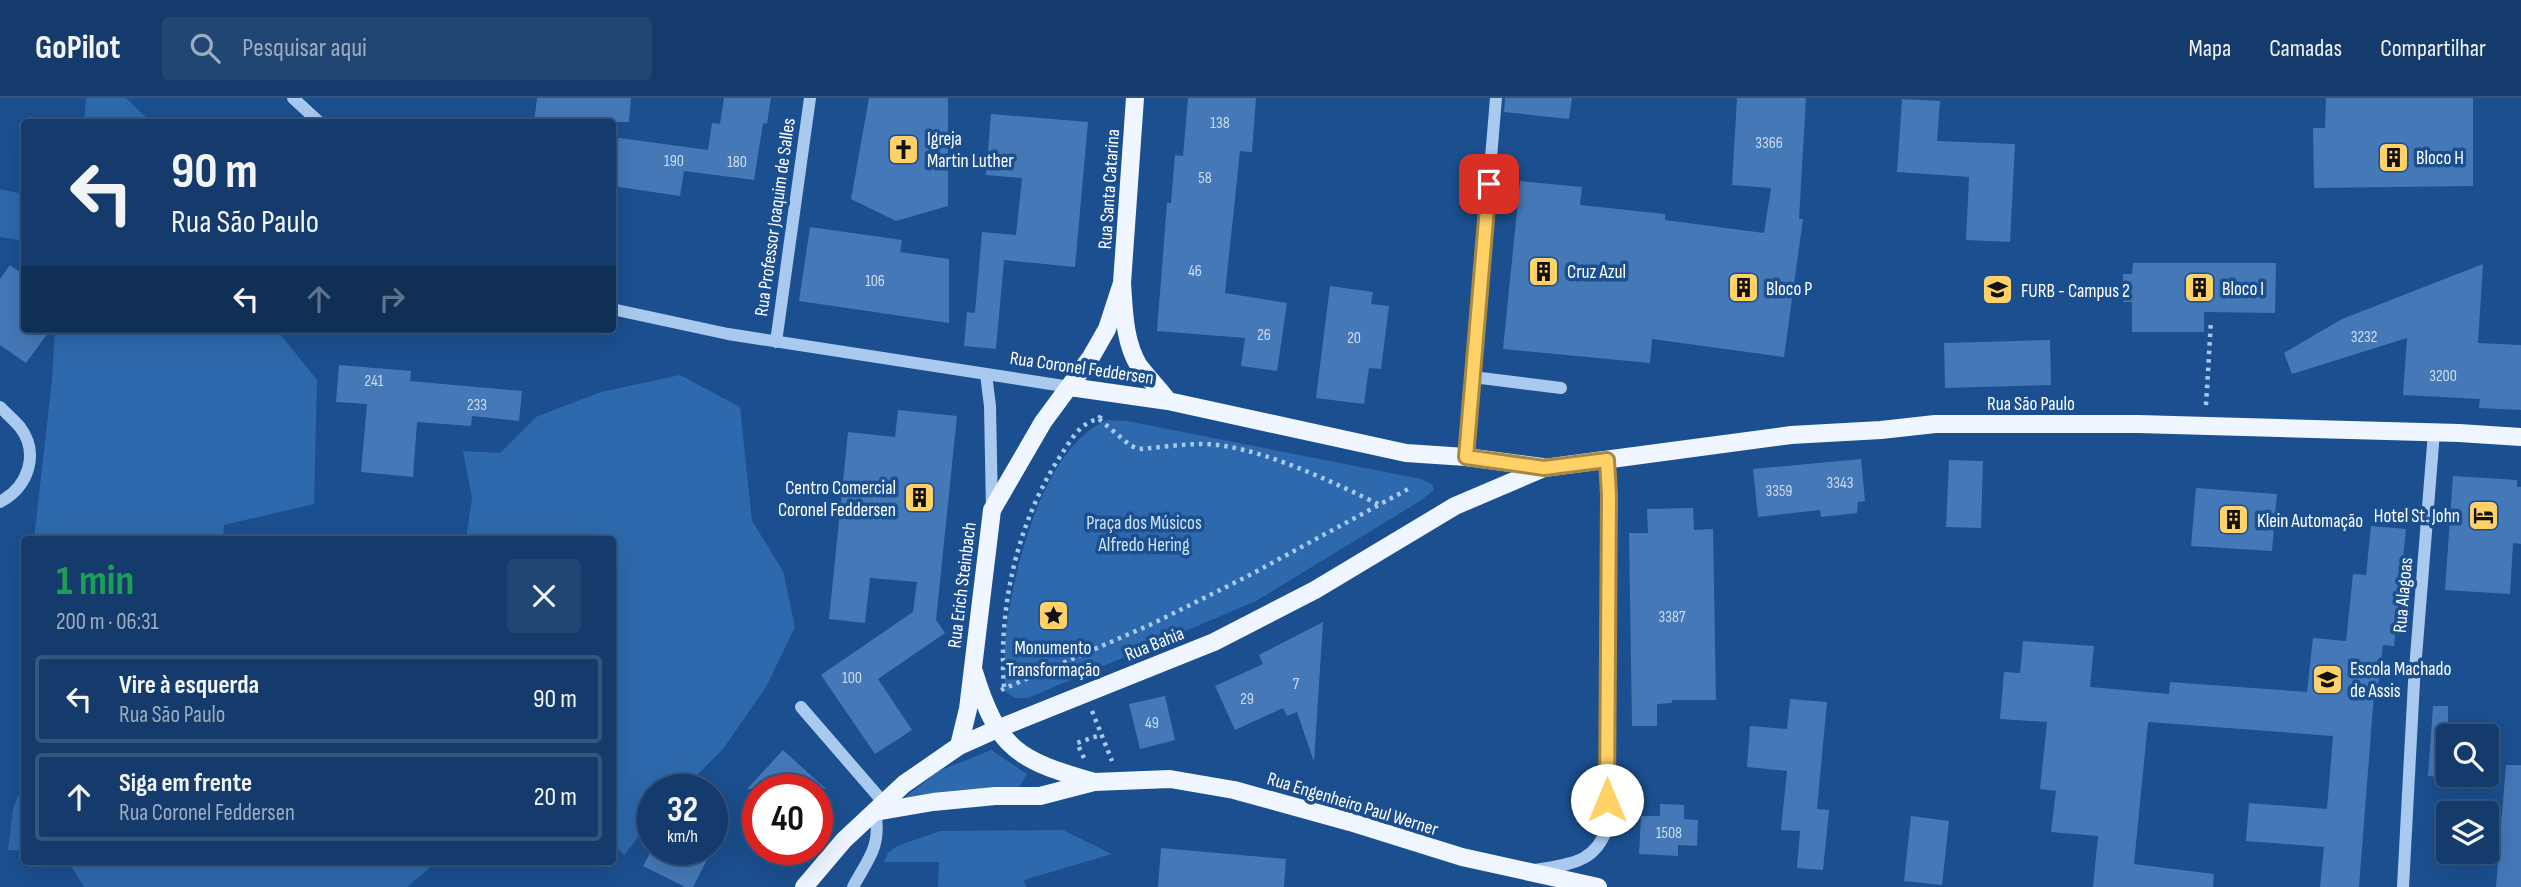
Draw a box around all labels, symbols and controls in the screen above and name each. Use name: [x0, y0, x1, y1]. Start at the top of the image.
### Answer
search box: [162, 17, 652, 80]
text: GoPilot: [35, 28, 120, 68]
icon: search: [186, 29, 224, 67]
text: Pesquisar aqui: [242, 33, 367, 64]
text: Mapa: [2189, 34, 2231, 63]
text: Camadas: [2269, 34, 2342, 63]
text: Compartilhar: [2380, 34, 2486, 63]
house number: 138: [1210, 114, 1230, 133]
street label: Rua Professor Joaquim de Salles: [750, 117, 801, 318]
place label: Igreja Martin Luther: [927, 128, 1014, 173]
street label: Rua Santa Catarina: [1094, 128, 1125, 250]
church icon: Igreja Martin Luther: [887, 132, 921, 166]
house number: 3366: [1755, 134, 1783, 153]
building icon: Bloco H: [2376, 140, 2410, 174]
text: 90 m: [171, 143, 258, 202]
icon: left: [56, 147, 147, 238]
place label: Bloco H: [2416, 147, 2464, 170]
house number: 190: [664, 152, 684, 171]
house number: 180: [727, 153, 747, 172]
pin: [1459, 154, 1519, 214]
icon: arrive: [1470, 165, 1508, 203]
house number: 58: [1198, 169, 1212, 188]
text: Rua São Paulo: [171, 203, 319, 242]
building icon: Cruz Azul: [1527, 254, 1561, 288]
place label: Cruz Azul: [1567, 261, 1626, 284]
house number: 46: [1188, 262, 1202, 281]
building icon: Bloco P: [1726, 271, 1760, 305]
building icon: Bloco I: [2182, 271, 2216, 305]
house number: 106: [865, 272, 885, 291]
school or university icon: FURB - Campus 2: [1981, 273, 2015, 307]
place label: Bloco P: [1766, 278, 1812, 301]
place label: Bloco I: [2222, 278, 2264, 301]
icon: left: [227, 280, 265, 318]
icon: ahead: [300, 280, 338, 318]
icon: right: [373, 280, 411, 318]
place label: FURB - Campus 2: [2021, 280, 2130, 303]
house number: 26: [1257, 326, 1271, 345]
house number: 3232: [2351, 328, 2377, 347]
house number: 20: [1347, 329, 1361, 348]
street label: Rua Coronel Feddersen: [1008, 347, 1155, 390]
house number: 3200: [2429, 367, 2457, 386]
house number: 241: [365, 372, 384, 391]
street label: Rua São Paulo: [1987, 393, 2075, 416]
house number: 233: [467, 396, 487, 415]
house number: 3343: [1827, 474, 1853, 493]
place label: Centro Comercial Coronel Feddersen: [778, 477, 896, 522]
building icon: Centro Comercial Coronel Feddersen: [902, 481, 936, 515]
house number: 3359: [1766, 482, 1792, 501]
hotel icon: Hotel St. John: [2466, 498, 2500, 532]
building icon: Klein Automação: [2217, 503, 2251, 537]
place label: Hotel St. John: [2374, 505, 2460, 528]
place label: Klein Automação: [2257, 510, 2363, 533]
park label: Praça dos Músicos Alfredo Hering: [1086, 512, 1202, 557]
street label: Rua Erich Steinbach: [943, 521, 982, 649]
text: 1 min: [56, 556, 134, 607]
street label: Rua Alagoas: [2389, 556, 2418, 634]
button: close: [507, 559, 581, 633]
place icon: Monumento Transformação: [1036, 599, 1070, 633]
text: 200 m · 06:31: [56, 608, 159, 636]
house number: 3387: [1659, 608, 1686, 627]
street label: Rua Bahia: [1122, 622, 1188, 667]
place label: Monumento Transformação: [1006, 637, 1100, 682]
place label: Escola Machado de Assis: [2350, 658, 2451, 703]
school or university icon: Escola Machado de Assis: [2310, 662, 2344, 696]
house number: 100: [842, 669, 862, 688]
text: Vire à esquerda: [119, 670, 259, 701]
house number: 7: [1293, 675, 1300, 694]
icon: left: [60, 680, 98, 718]
text: 90 m: [533, 684, 577, 715]
house number: 29: [1240, 690, 1254, 709]
text: Rua São Paulo: [119, 701, 225, 729]
house number: 49: [1145, 714, 1159, 733]
map controls: [2436, 724, 2499, 864]
button: search: [2436, 724, 2499, 787]
position arrow: [1570, 763, 1644, 837]
street label: Rua Engenheiro Paul Werner: [1264, 767, 1441, 842]
text: Siga em frente: [119, 768, 252, 799]
speed limit sign: 40: [742, 774, 833, 865]
icon: ahead: [60, 778, 98, 816]
text: 20 m: [534, 782, 577, 813]
text: 32: [667, 789, 698, 832]
text: Rua Coronel Feddersen: [119, 799, 295, 827]
button: layers: [2436, 801, 2499, 864]
house number: 1508: [1656, 824, 1682, 843]
text: km/h: [667, 826, 698, 847]

